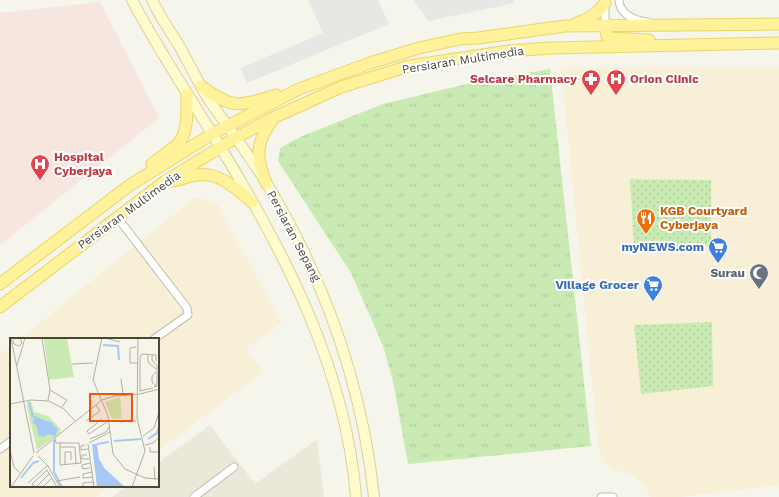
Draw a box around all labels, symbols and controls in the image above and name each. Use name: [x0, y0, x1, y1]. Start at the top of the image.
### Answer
street label: Persiaran Multimedia: [401, 43, 525, 77]
pharmacy icon: Selcare Pharmacy: [580, 68, 602, 96]
hospital icon: Orion Clinic: [605, 68, 627, 96]
place label: Selcare Pharmacy: [470, 72, 577, 86]
place label: Orion Clinic: [630, 72, 699, 86]
place label: Hospital Cyberjaya: [54, 150, 112, 178]
hospital icon: Hospital Cyberjaya: [29, 153, 51, 181]
street label: Persiaran Multimedia: [75, 168, 183, 252]
street label: Persiaran Sepang: [264, 188, 324, 284]
place label: KGB Courtyard Cyberjaya: [660, 204, 747, 232]
restaurant icon: KGB Courtyard Cyberjaya: [635, 207, 657, 235]
supermarket icon: myNEWS.com: [707, 236, 729, 264]
place label: myNEWS.com: [622, 240, 704, 254]
mosque icon: Surau: [748, 262, 770, 290]
place label: Surau: [710, 266, 745, 280]
supermarket icon: Village Grocer: [642, 274, 664, 302]
place label: Village Grocer: [555, 278, 640, 292]
inset map: [10, 338, 159, 487]

